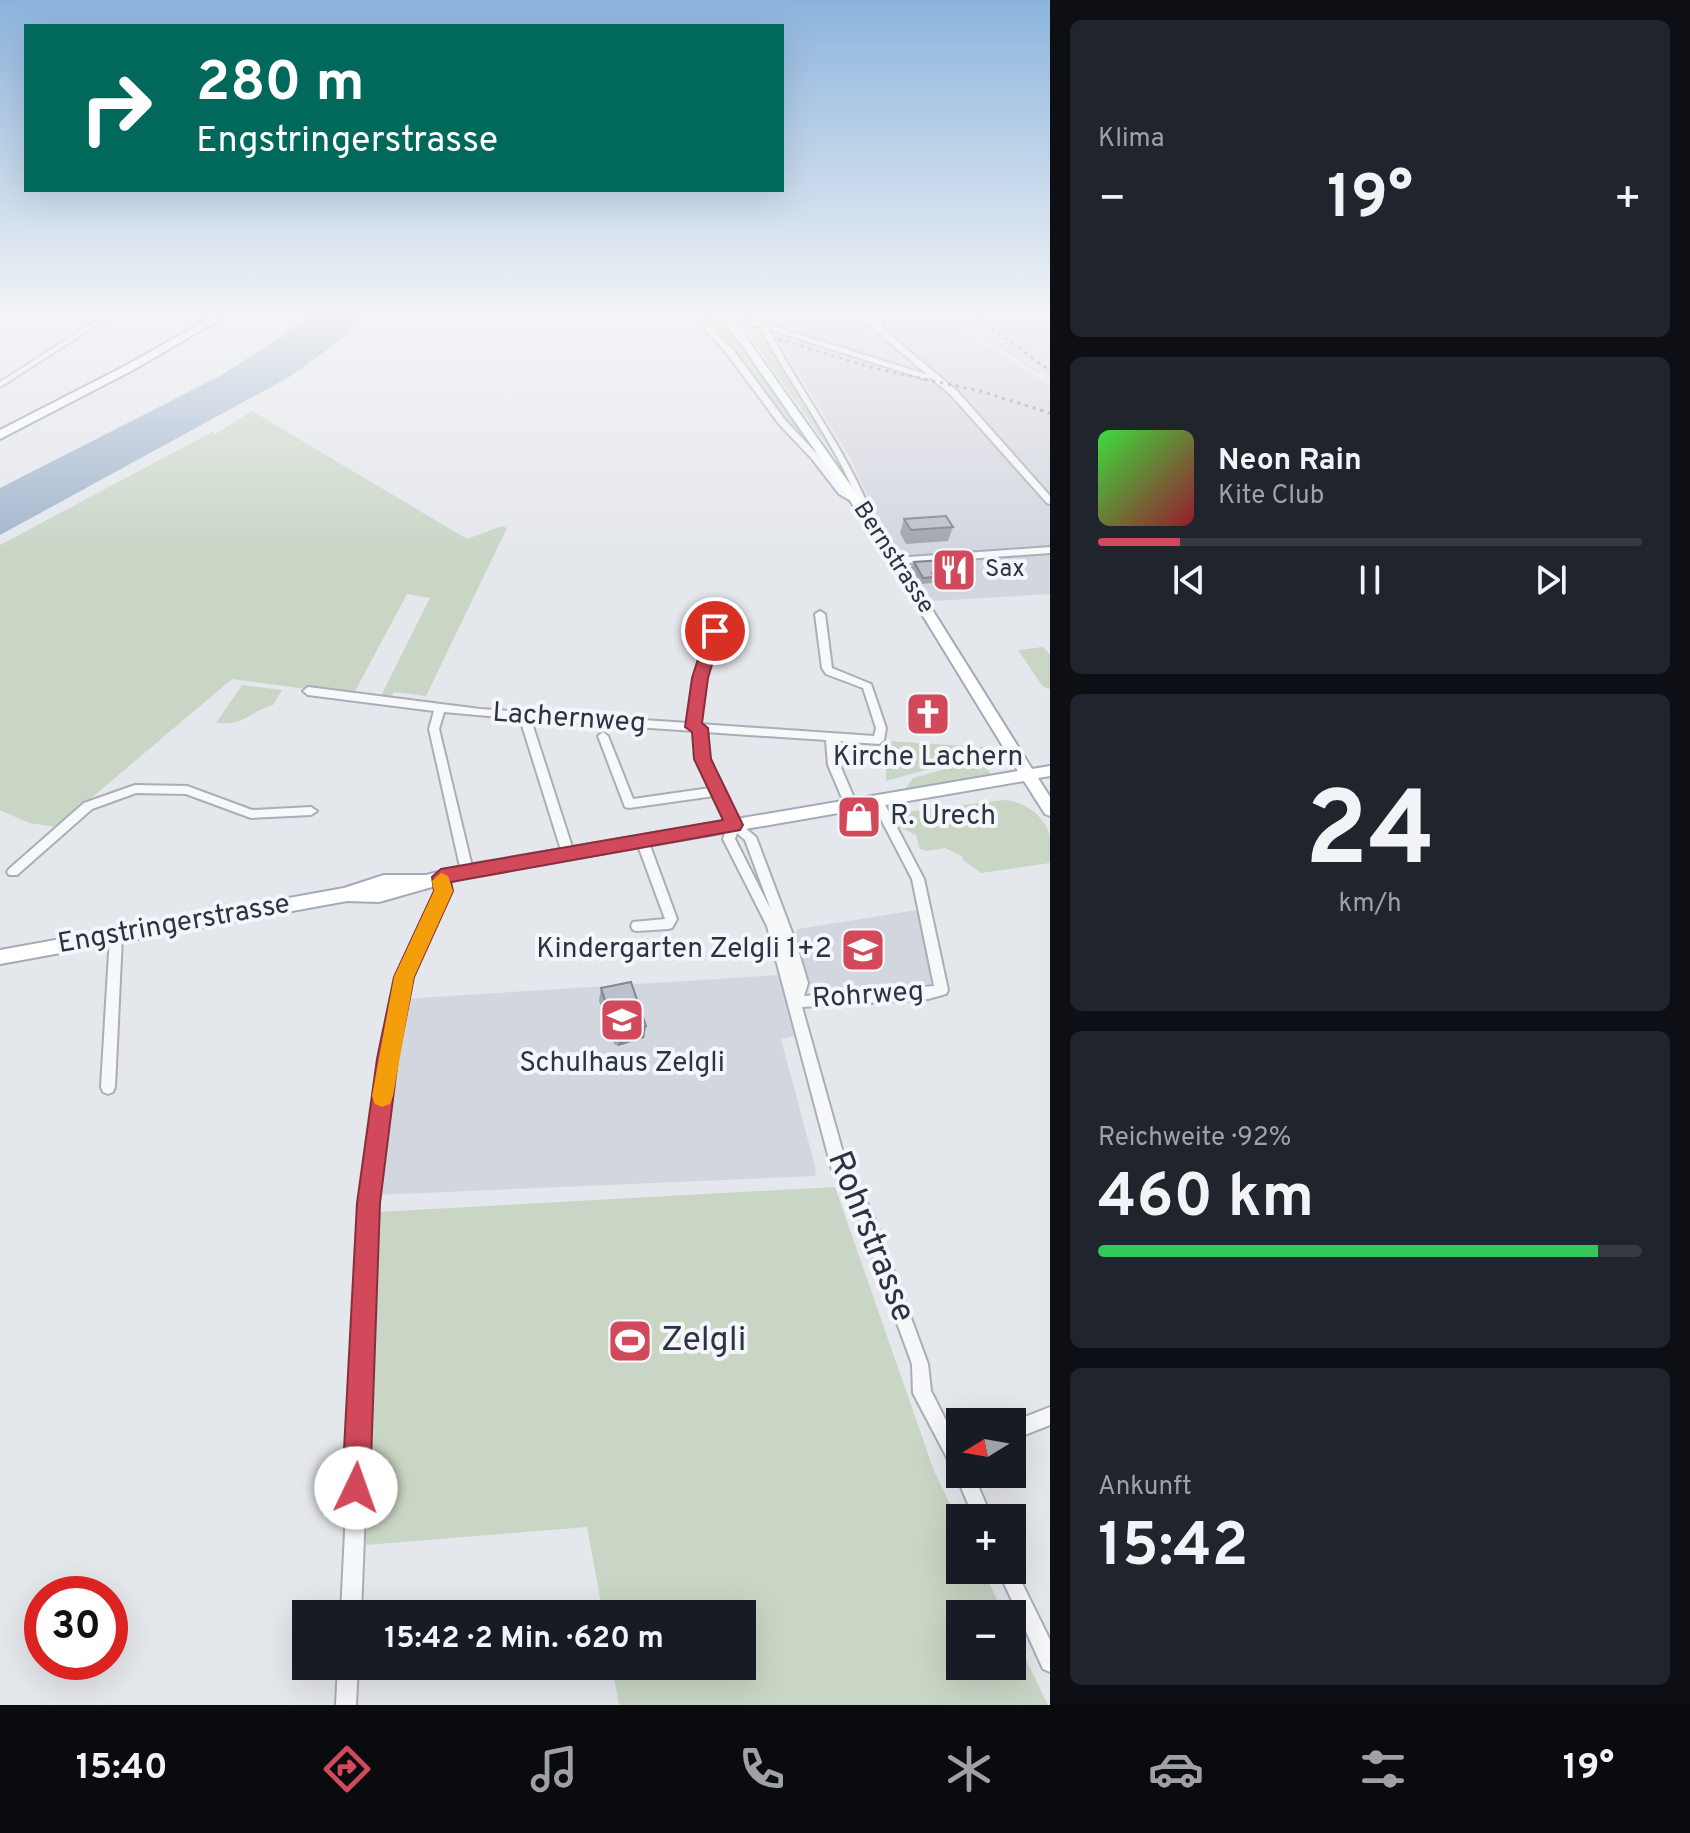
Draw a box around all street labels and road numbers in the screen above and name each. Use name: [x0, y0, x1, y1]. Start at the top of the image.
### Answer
street label: Bernstrasse: [846, 496, 940, 620]
street label: Lachernweg: [491, 696, 647, 742]
street label: Engstringerstrasse: [55, 887, 293, 963]
street label: Rohrweg: [811, 974, 925, 1018]
street label: Rohrstrasse: [816, 1145, 924, 1329]

